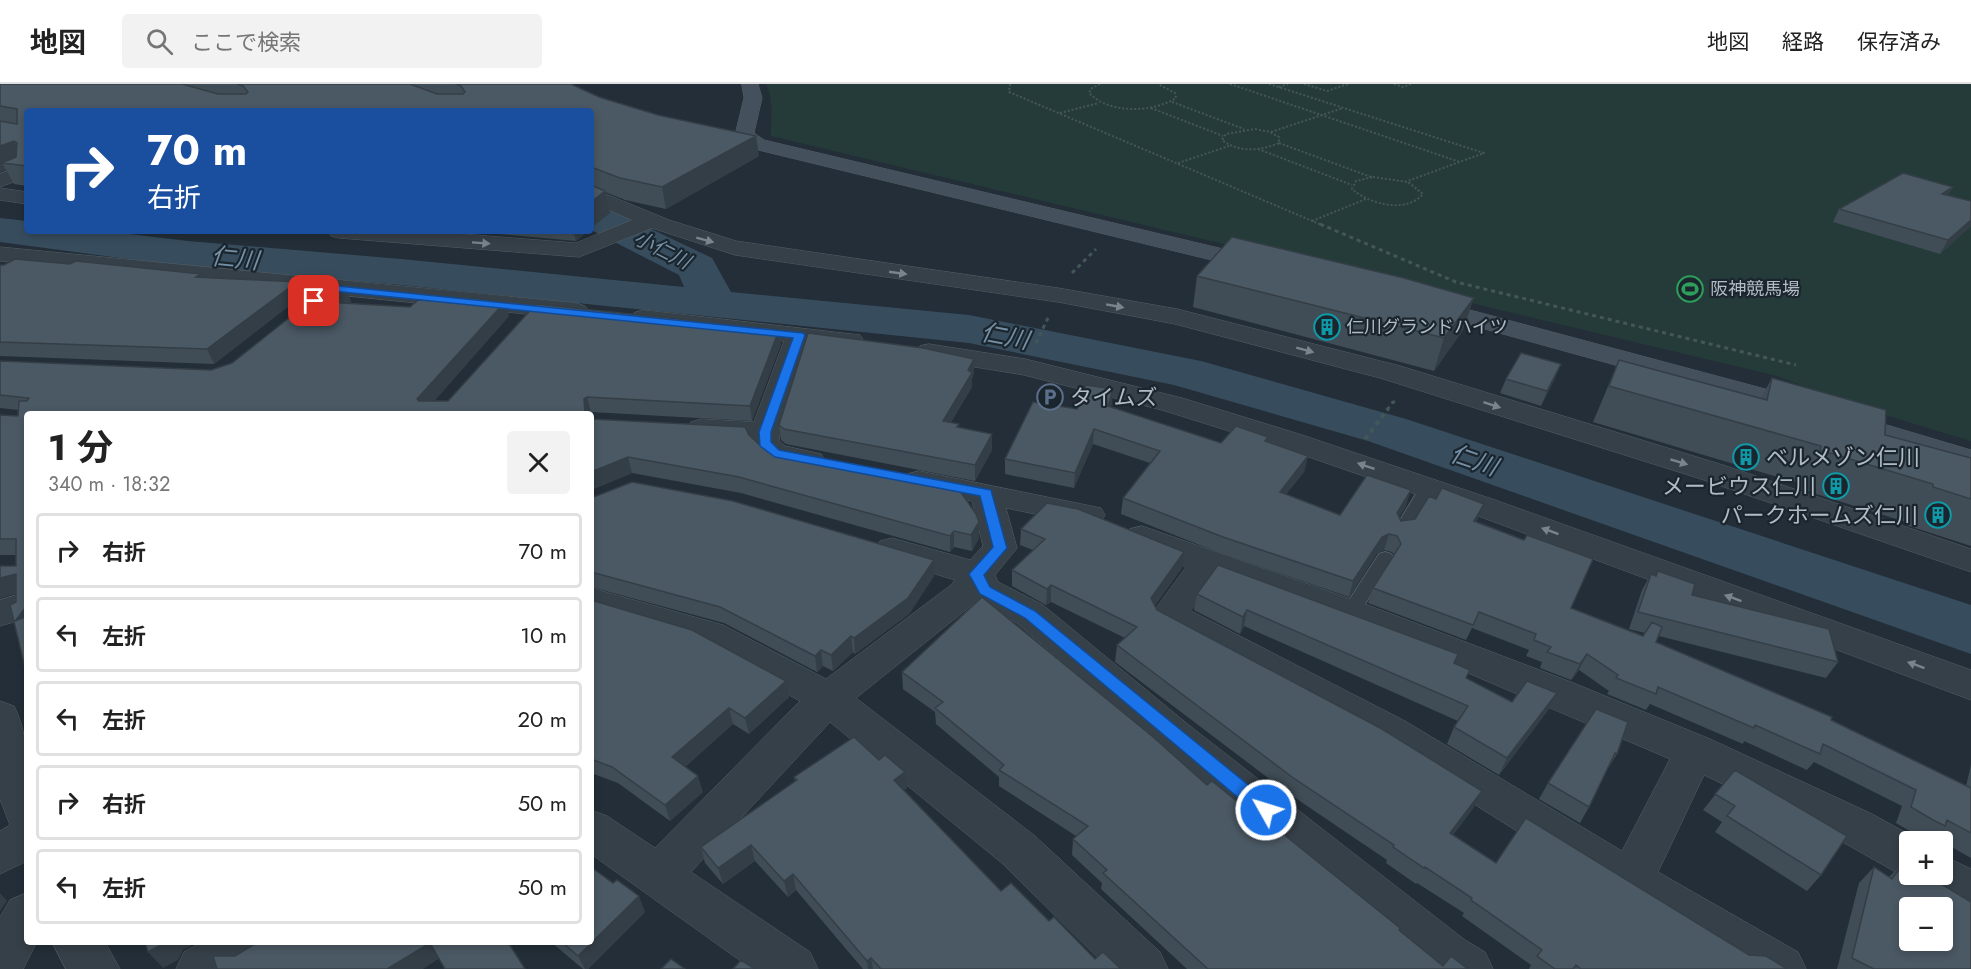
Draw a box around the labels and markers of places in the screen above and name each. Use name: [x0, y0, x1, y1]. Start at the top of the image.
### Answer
sports icon: 阪神競馬場: [1675, 274, 1705, 304]
pin: [288, 275, 339, 326]
place label: 阪神競馬場: [1710, 276, 1800, 302]
building icon: 仁川グランドハイツ: [1312, 312, 1342, 342]
place label: 仁川グランドハイツ: [1346, 314, 1508, 340]
place label: タイムズ: [1070, 381, 1158, 413]
parking icon: タイムズ: [1035, 382, 1065, 412]
place label: ベルメゾン仁川: [1766, 441, 1920, 473]
building icon: ベルメゾン仁川: [1731, 442, 1761, 472]
place label: メービウス仁川: [1662, 470, 1816, 502]
building icon: メービウス仁川: [1821, 471, 1851, 501]
place label: パークホームズ仁川: [1721, 499, 1918, 531]
building icon: パークホームズ仁川: [1923, 500, 1953, 530]

